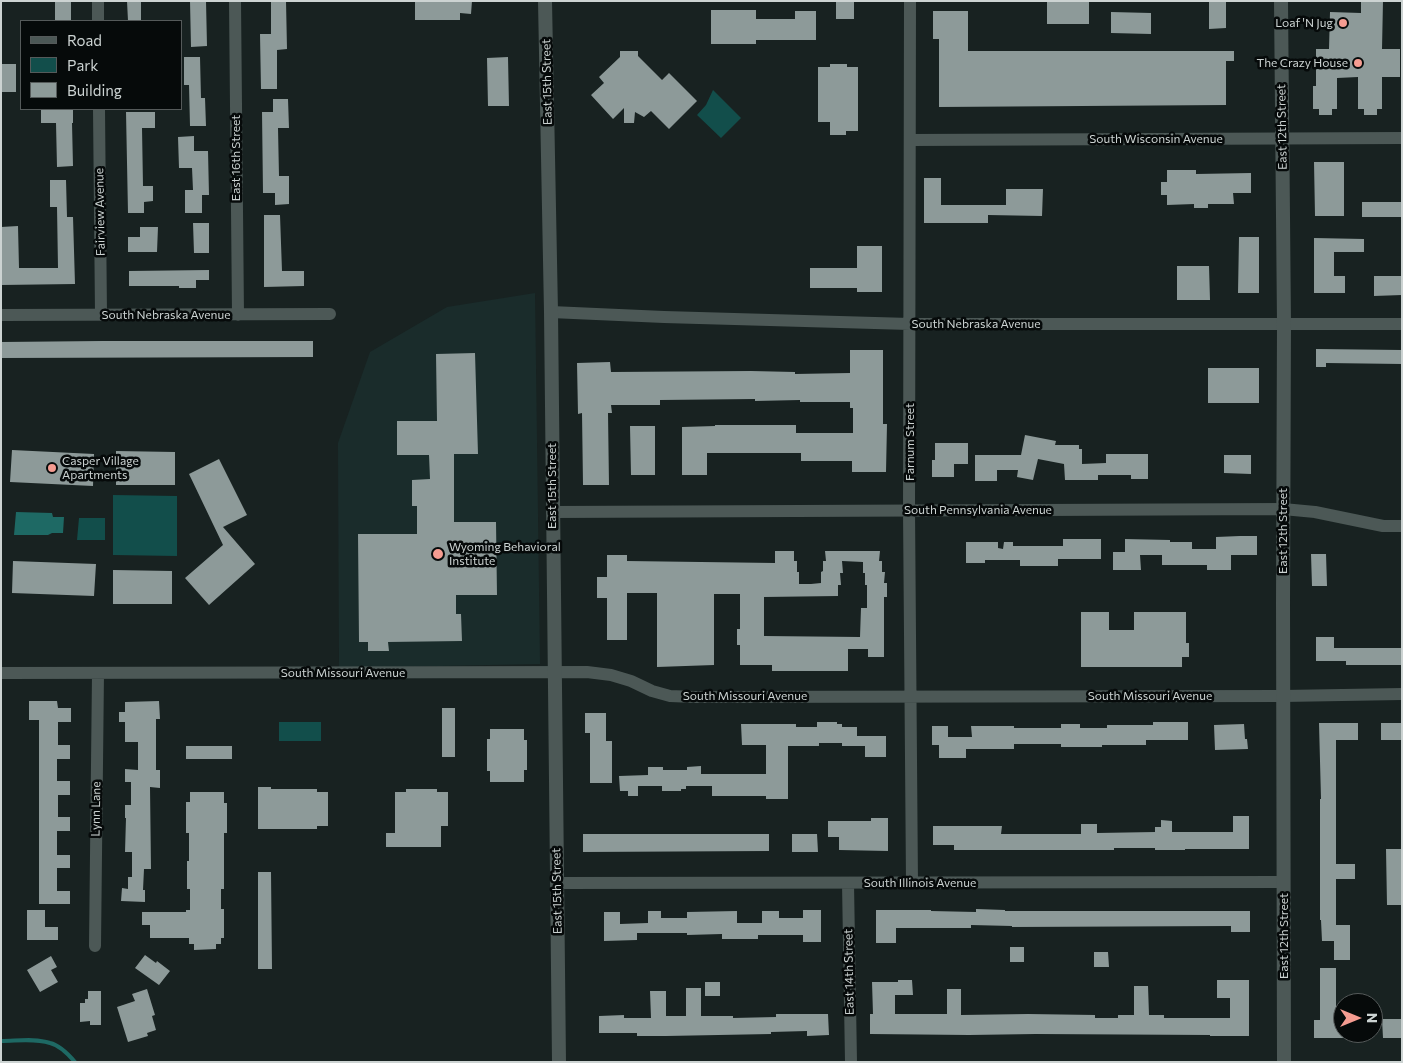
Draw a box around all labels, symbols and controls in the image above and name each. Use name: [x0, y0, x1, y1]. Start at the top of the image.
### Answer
place label: Loaf 'N Jug: [1275, 16, 1333, 30]
marker: Loaf 'N Jug: [1337, 17, 1349, 29]
legend: [20, 20, 182, 110]
text: Road: [67, 31, 102, 49]
street label: East 15th Street: [539, 39, 555, 125]
text: Park: [67, 56, 98, 74]
place label: The Crazy House: [1257, 56, 1348, 70]
marker: The Crazy House: [1352, 57, 1364, 69]
text: Building: [67, 81, 122, 99]
street label: East 12th Street: [1274, 84, 1290, 170]
street label: East 16th Street: [229, 115, 243, 201]
street label: South Wisconsin Avenue: [1089, 132, 1223, 146]
street label: Fairview Avenue: [92, 168, 108, 256]
street label: South Nebraska Avenue: [102, 308, 230, 322]
street label: South Nebraska Avenue: [912, 317, 1040, 331]
street label: Farnum Street: [903, 403, 917, 481]
street label: East 15th Street: [545, 443, 559, 529]
place label: Casper Village Apartments: [62, 454, 139, 482]
marker: Casper Village Apartments: [46, 462, 58, 474]
street label: East 12th Street: [1276, 488, 1290, 574]
street label: South Pennsylvania Avenue: [904, 503, 1052, 517]
place label: Wyoming Behavioral Institute: [449, 540, 561, 568]
marker: Wyoming Behavioral Institute: [431, 547, 445, 561]
street label: South Missouri Avenue: [281, 666, 405, 680]
street label: South Missouri Avenue: [683, 689, 807, 703]
street label: South Missouri Avenue: [1088, 689, 1212, 703]
street label: Lynn Lane: [88, 781, 104, 837]
street label: East 15th Street: [549, 848, 565, 934]
street label: South Illinois Avenue: [864, 876, 976, 890]
street label: East 12th Street: [1277, 893, 1291, 979]
street label: East 14th Street: [841, 929, 857, 1015]
north arrow: [1333, 993, 1383, 1043]
text: N: [1364, 1013, 1381, 1023]

